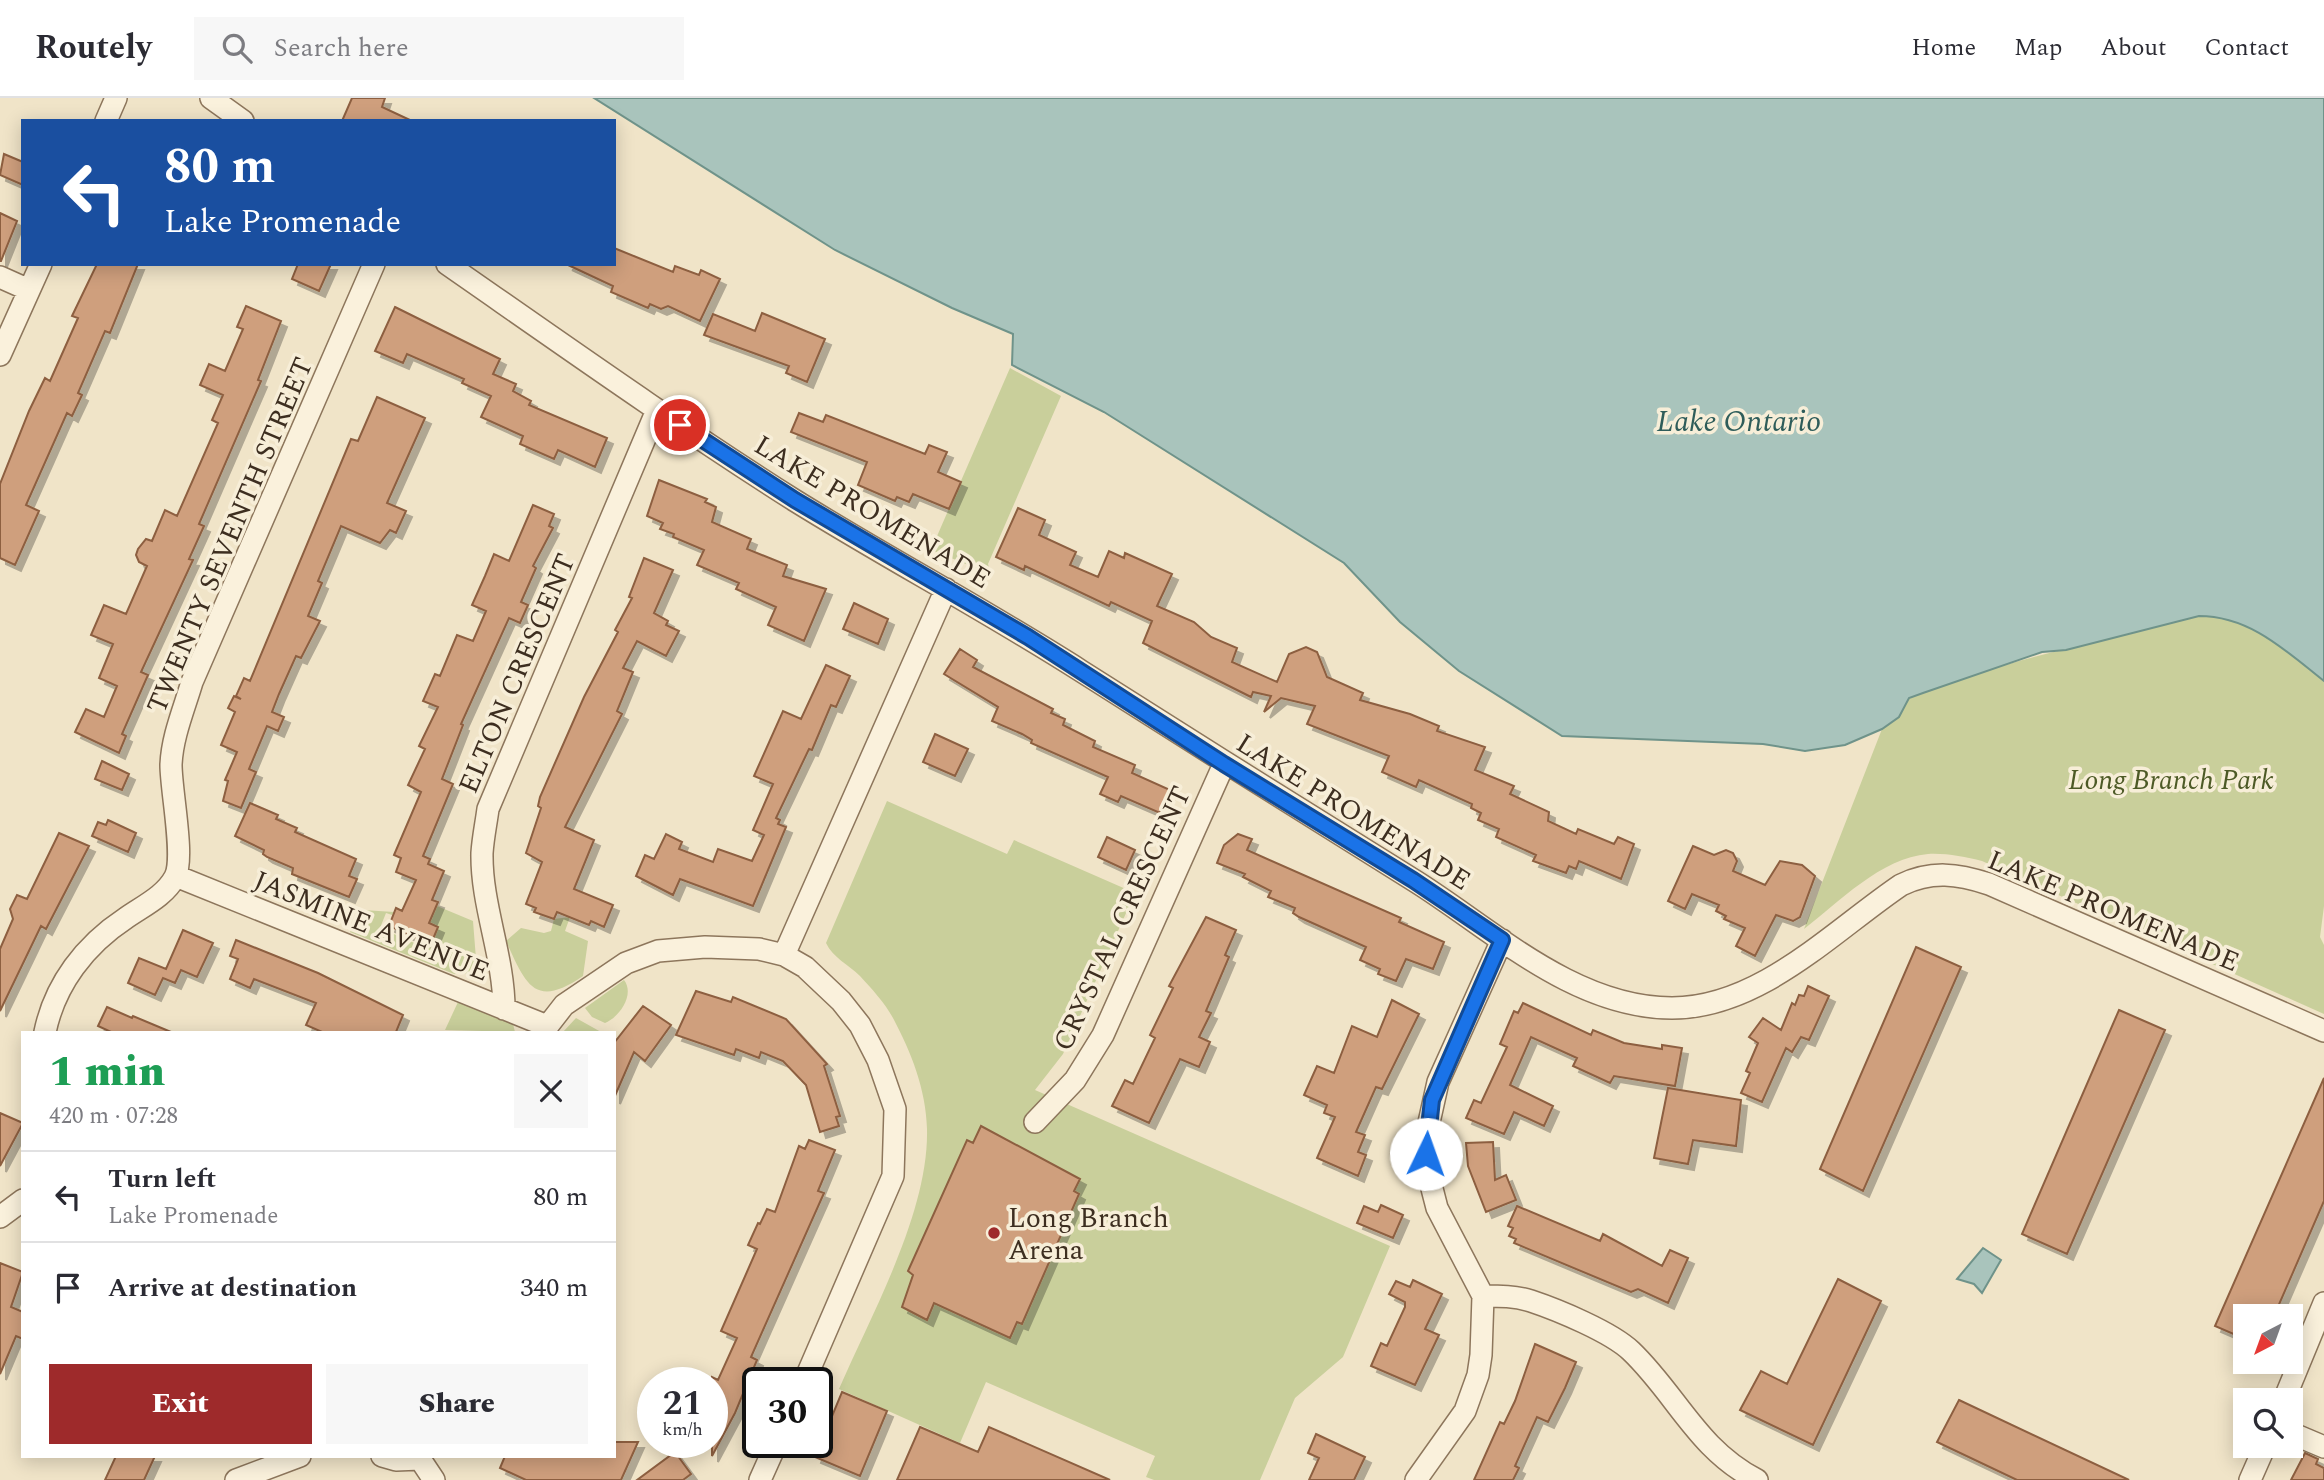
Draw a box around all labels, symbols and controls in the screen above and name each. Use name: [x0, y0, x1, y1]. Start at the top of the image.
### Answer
search box: [194, 17, 684, 80]
text: Routely: [35, 23, 152, 73]
text: Search here: [274, 28, 409, 68]
icon: search: [218, 29, 256, 67]
text: Home: [1911, 30, 1976, 66]
text: Map: [2014, 30, 2062, 66]
text: About: [2100, 30, 2166, 66]
text: Contact: [2204, 30, 2289, 66]
text: 80 m: [164, 130, 275, 205]
icon: left: [49, 147, 140, 238]
text: Lake Promenade: [164, 198, 401, 247]
street label: TWENTY SEVENTH STREET: [136, 351, 325, 720]
pin: [650, 395, 710, 455]
water label: Lake Ontario: [1657, 399, 1821, 445]
icon: arrive: [661, 406, 699, 444]
street label: LAKE PROMENADE: [745, 424, 999, 600]
street label: ELTON CRESCENT: [447, 547, 587, 800]
street label: LAKE PROMENADE: [1227, 723, 1479, 902]
park label: Long Branch Park: [2068, 759, 2274, 802]
street label: CRYSTAL CRESCENT: [1042, 779, 1203, 1058]
street label: LAKE PROMENADE: [1981, 839, 2246, 984]
street label: JASMINE AVENUE: [247, 859, 496, 993]
text: 1 min: [49, 1041, 165, 1104]
button: close: [514, 1054, 588, 1128]
text: 420 m · 07:28: [49, 1099, 178, 1134]
position arrow: [1389, 1117, 1463, 1191]
text: Turn left: [108, 1159, 216, 1199]
text: 80 m: [533, 1177, 588, 1217]
icon: left: [49, 1178, 87, 1216]
place label: Long Branch Arena: [1008, 1197, 1169, 1272]
text: Lake Promenade: [108, 1199, 278, 1234]
marker: Long Branch Arena: [986, 1225, 1002, 1241]
text: Arrive at destination: [108, 1268, 357, 1308]
text: 340 m: [520, 1268, 588, 1308]
icon: arrive: [49, 1269, 87, 1307]
north arrow: [2233, 1304, 2303, 1374]
map controls: [2233, 1304, 2303, 1458]
button: Exit: [49, 1364, 312, 1444]
button: Share: [326, 1364, 588, 1444]
speed limit sign: 30: [742, 1367, 833, 1458]
text: 21: [663, 1377, 702, 1430]
button: search: [2233, 1388, 2303, 1458]
text: km/h: [662, 1416, 703, 1443]

